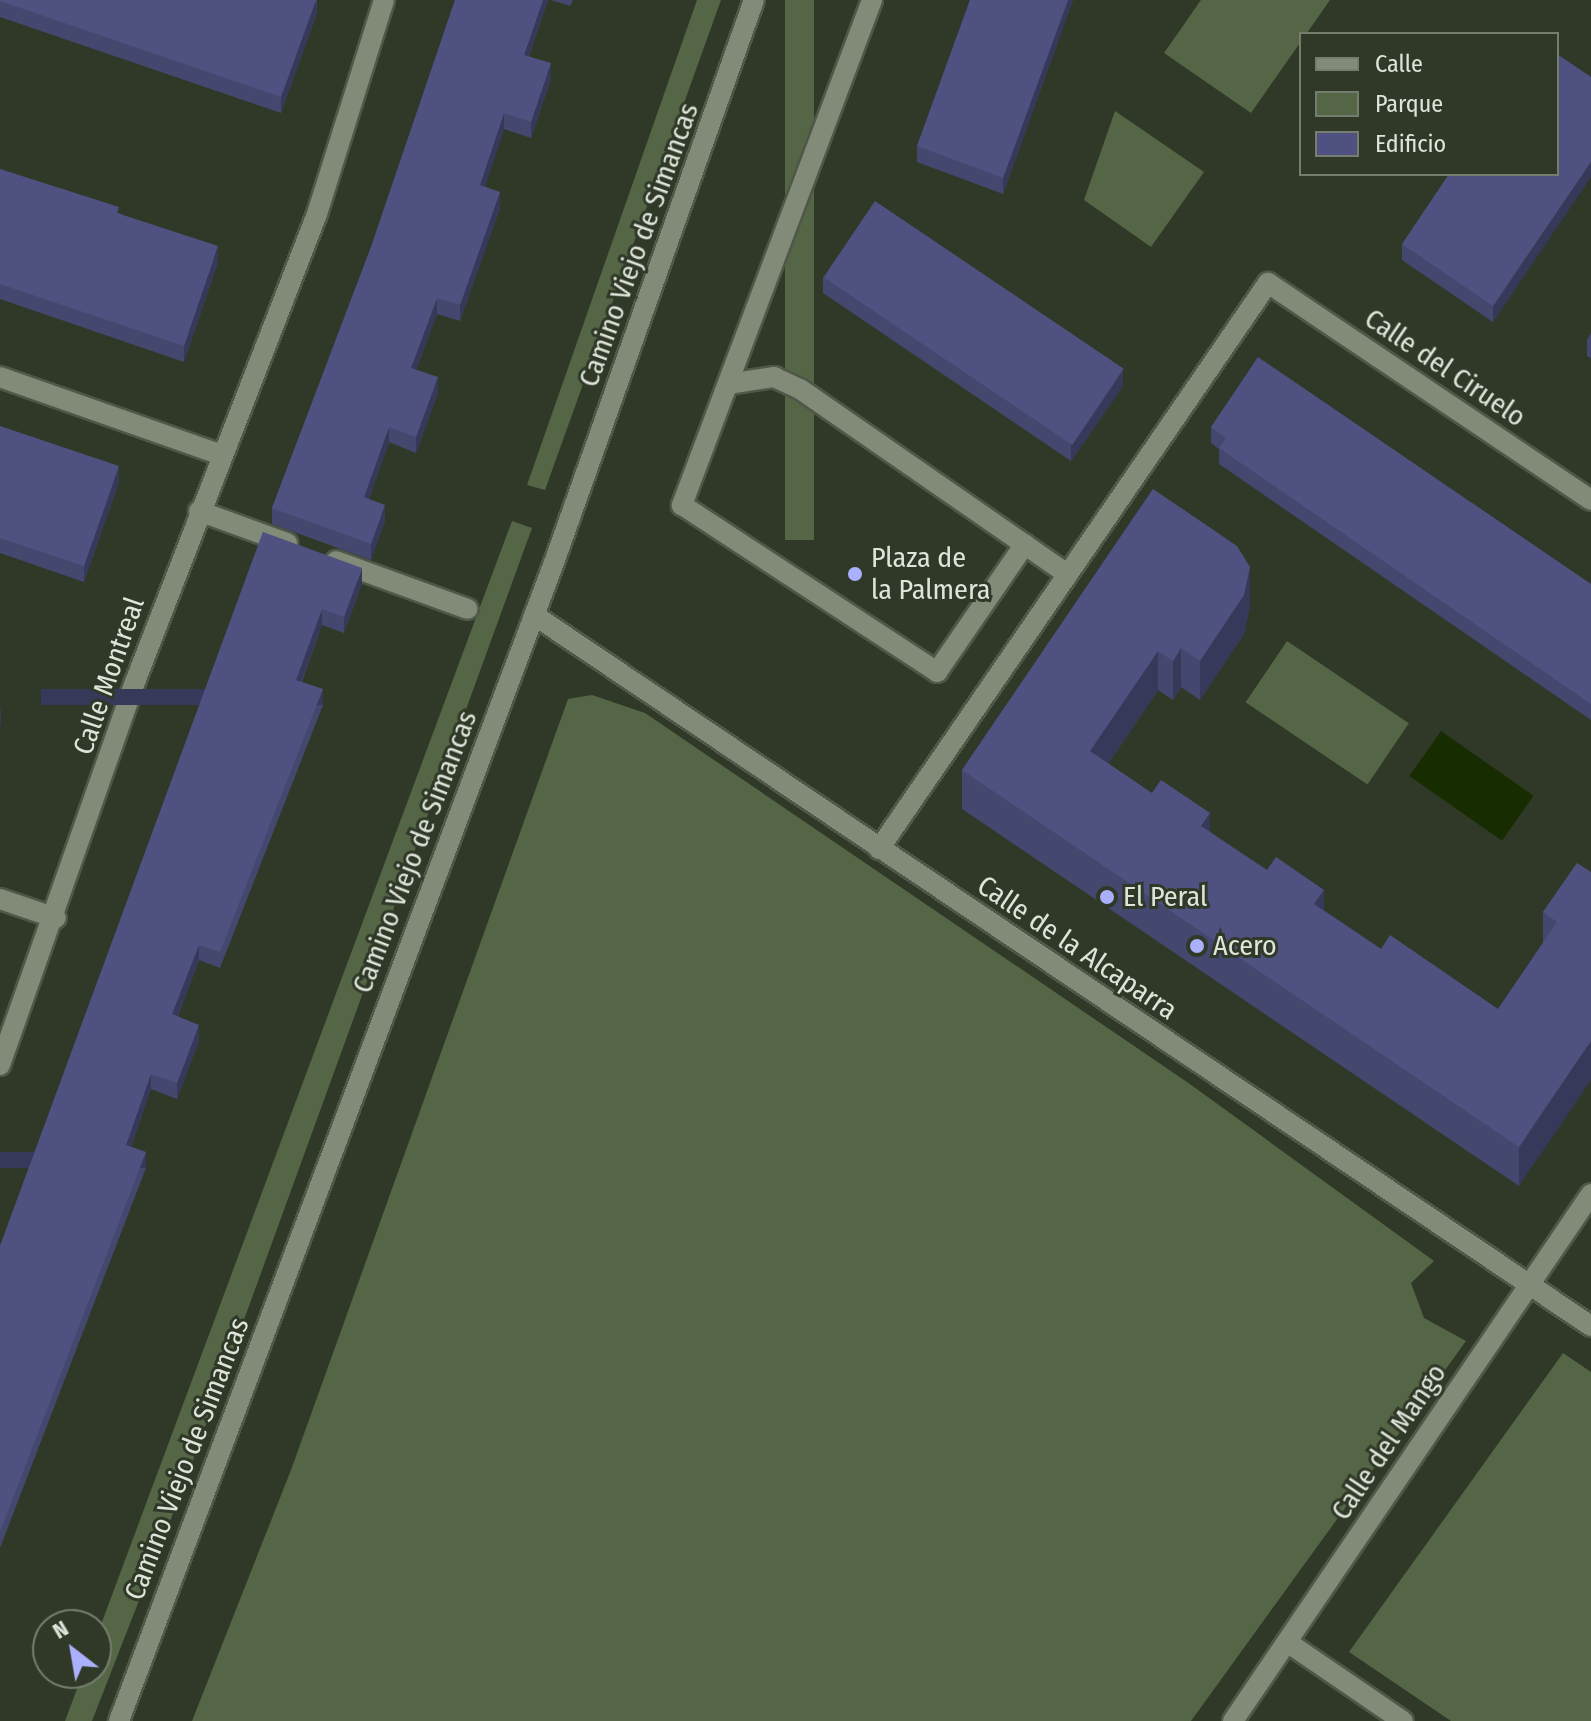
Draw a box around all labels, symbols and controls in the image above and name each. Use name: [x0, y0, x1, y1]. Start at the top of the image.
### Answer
legend: [1299, 32, 1559, 176]
text: Calle: [1375, 50, 1423, 78]
text: Parque: [1375, 90, 1443, 118]
street label: Camino Viejo de Simancas: [572, 99, 706, 391]
text: Edificio: [1375, 130, 1446, 158]
street label: Calle del Ciruelo: [1358, 302, 1532, 434]
place label: Plaza de la Palmera: [871, 541, 991, 607]
marker: Plaza de la Palmera: [846, 565, 864, 583]
street label: Calle Montreal: [66, 593, 152, 759]
street label: Camino Viejo de Simancas: [346, 706, 484, 998]
street label: Calle de la Alcaparra: [971, 869, 1183, 1027]
place label: El Peral: [1123, 880, 1207, 914]
marker: El Peral: [1098, 888, 1116, 906]
place label: Acero: [1213, 929, 1277, 963]
marker: Acero: [1188, 937, 1206, 955]
street label: Camino Viejo de Simancas: [118, 1313, 256, 1605]
street label: Calle del Mango: [1324, 1358, 1454, 1526]
north arrow: [32, 1609, 112, 1689]
text: N: [48, 1615, 73, 1645]

